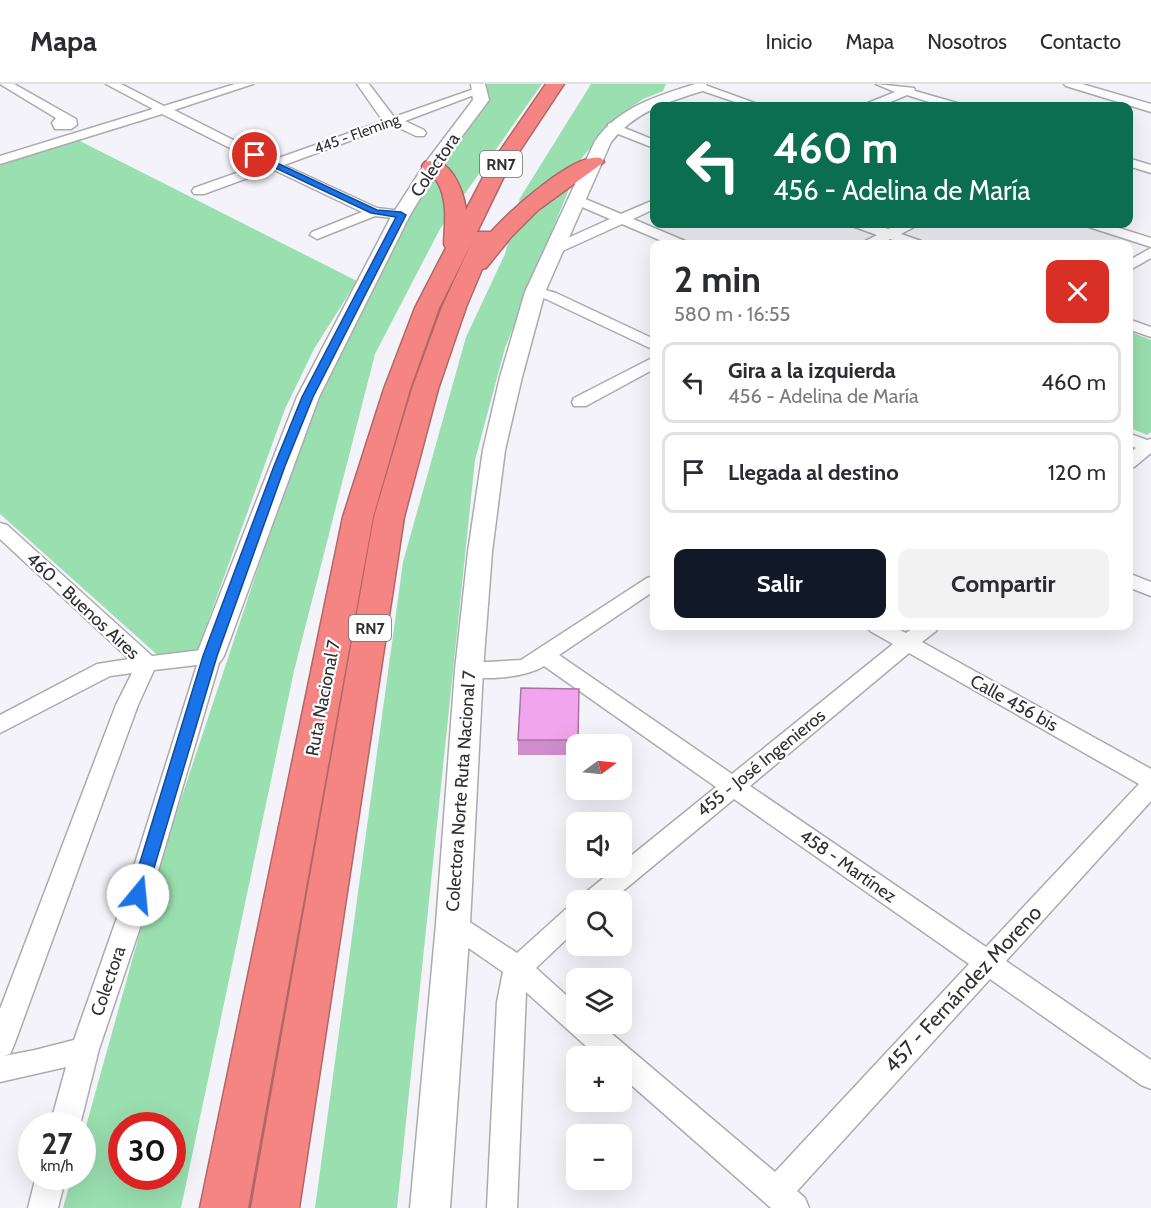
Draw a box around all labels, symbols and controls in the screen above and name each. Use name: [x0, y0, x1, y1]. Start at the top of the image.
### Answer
text: Mapa: [30, 24, 97, 58]
text: Inicio: [765, 29, 812, 54]
text: Mapa: [845, 29, 894, 54]
text: Nosotros: [927, 29, 1007, 54]
text: Contacto: [1040, 29, 1121, 54]
street label: 445 - Fleming: [312, 110, 403, 158]
text: 460 m: [773, 122, 898, 174]
icon: left: [674, 126, 752, 204]
pin: [229, 129, 280, 180]
street label: Colectora: [406, 129, 465, 201]
icon: arrive: [238, 138, 271, 171]
road number: RN7: [480, 151, 522, 177]
text: 456 - Adelina de María: [773, 174, 1030, 207]
text: 2 min: [674, 257, 761, 301]
button: close: [1046, 260, 1109, 323]
text: 580 m · 16:55: [674, 302, 790, 326]
text: Gira a la izquierda: [728, 357, 896, 384]
icon: left: [677, 366, 710, 399]
text: 460 m: [1041, 369, 1106, 396]
text: 456 - Adelina de María: [728, 384, 919, 408]
icon: arrive: [677, 456, 710, 489]
text: Llegada al destino: [728, 459, 899, 486]
text: 120 m: [1048, 459, 1106, 486]
street label: 460 - Buenos Aires: [22, 548, 144, 664]
button: Salir: [674, 549, 886, 618]
button: Compartir: [898, 549, 1109, 618]
road number: RN7: [349, 615, 391, 641]
street label: Ruta Nacional 7: [301, 638, 345, 758]
street label: Colectora Norte Ruta Nacional 7: [442, 670, 480, 912]
street label: Calle 456 bis: [966, 670, 1062, 736]
street label: 455 - José Ingenieros: [692, 704, 830, 822]
north arrow: [566, 734, 632, 800]
map controls: [566, 734, 632, 1190]
button: sound: [566, 812, 632, 878]
street label: 458 - Martínez: [795, 825, 901, 908]
position arrow: [106, 863, 170, 927]
button: search: [566, 890, 632, 956]
street label: 457 - Fernández Moreno: [879, 900, 1047, 1077]
street label: Colectora: [86, 943, 130, 1019]
button: layers: [566, 968, 632, 1034]
button: +: [566, 1046, 632, 1112]
speed limit sign: 30: [108, 1112, 186, 1190]
button: −: [566, 1124, 632, 1190]
text: 27: [41, 1125, 73, 1162]
text: km/h: [41, 1157, 73, 1175]

